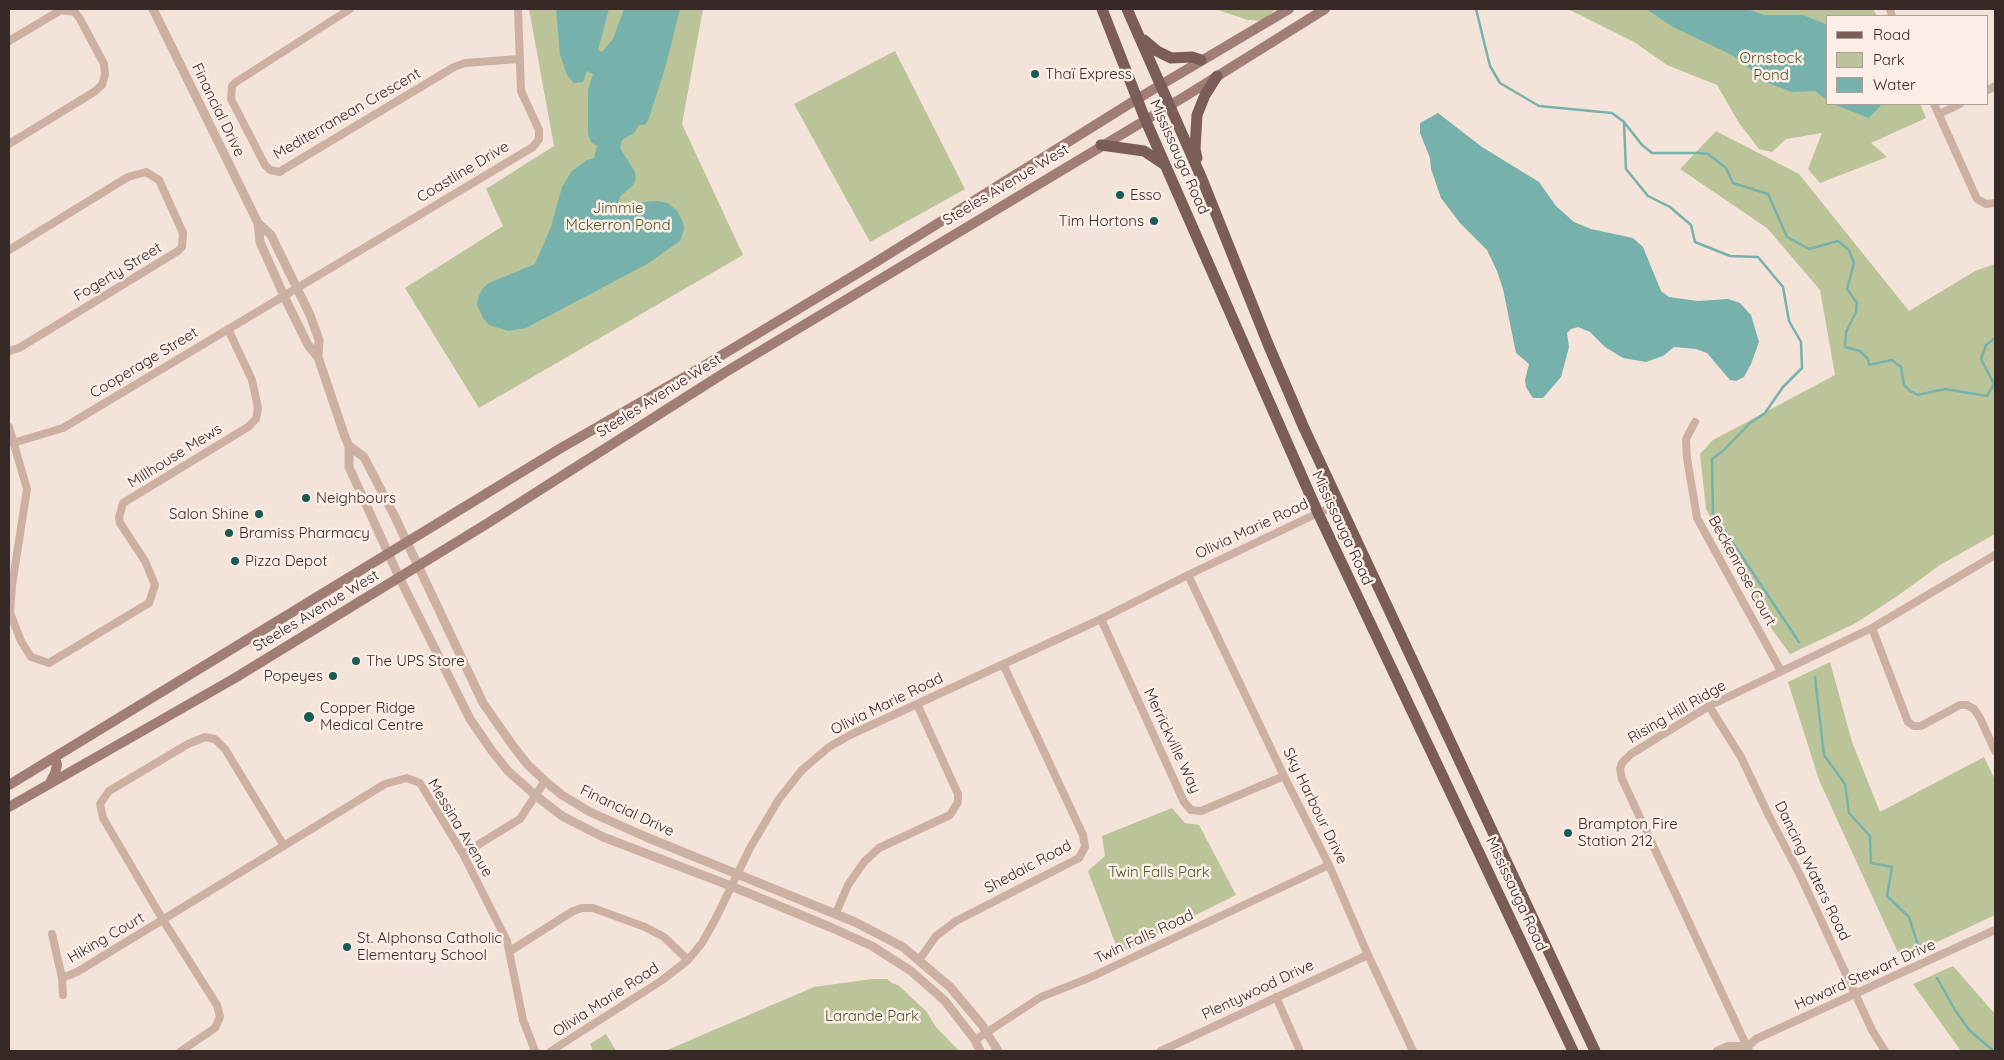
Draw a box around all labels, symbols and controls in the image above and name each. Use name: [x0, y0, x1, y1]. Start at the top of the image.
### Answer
legend: [1826, 15, 1989, 105]
text: Road: [1873, 25, 1910, 44]
park label: Ornstock Pond: [1740, 49, 1802, 84]
text: Park: [1873, 50, 1905, 69]
street label: Financial Drive: [188, 60, 248, 160]
street label: Mediterranean Crescent: [270, 64, 424, 164]
place label: Thaï Express: [1045, 65, 1132, 83]
marker: Thaï Express: [1029, 68, 1041, 80]
text: Water: [1873, 75, 1916, 94]
street label: Mississauga Road: [1146, 97, 1212, 217]
street label: Coastline Drive: [414, 137, 512, 207]
street label: Steeles Avenue West: [940, 140, 1072, 230]
place label: Esso: [1130, 186, 1162, 204]
marker: Esso: [1114, 189, 1126, 201]
park label: Jimmie Mckerron Pond: [566, 199, 670, 234]
place label: Tim Hortons: [1059, 212, 1144, 230]
marker: Tim Hortons: [1148, 215, 1160, 227]
street label: Fogerty Street: [71, 239, 165, 305]
street label: Cooperage Street: [87, 324, 201, 402]
street label: Steeles Avenue West: [593, 350, 725, 442]
street label: Millhouse Mews: [125, 420, 225, 492]
street label: Mississauga Road: [1308, 468, 1376, 588]
place label: Neighbours: [316, 489, 396, 507]
marker: Neighbours: [300, 492, 312, 504]
street label: Olivia Marie Road: [1193, 495, 1311, 563]
place label: Salon Shine: [169, 505, 249, 523]
marker: Salon Shine: [253, 508, 265, 520]
street label: Beckenrose Court: [1704, 513, 1780, 629]
place label: Bramiss Pharmacy: [239, 524, 370, 542]
marker: Bramiss Pharmacy: [223, 527, 235, 539]
place label: Pizza Depot: [245, 552, 327, 570]
marker: Pizza Depot: [229, 555, 241, 567]
street label: Steeles Avenue West: [250, 566, 382, 656]
place label: The UPS Store: [366, 652, 465, 670]
marker: The UPS Store: [350, 655, 362, 667]
place label: Popeyes: [264, 667, 323, 685]
street label: Olivia Marie Road: [828, 669, 946, 739]
marker: Popeyes: [327, 670, 339, 682]
street label: Rising Hill Ridge: [1625, 677, 1729, 747]
street label: Merrickville Way: [1140, 686, 1204, 796]
place label: Copper Ridge Medical Centre: [320, 699, 424, 734]
marker: Copper Ridge Medical Centre: [302, 710, 316, 724]
street label: Sky Harbour Drive: [1279, 745, 1351, 867]
street label: Messina Avenue: [424, 776, 496, 880]
street label: Financial Drive: [577, 781, 677, 841]
street label: Dancing Waters Road: [1770, 798, 1854, 944]
place label: Brampton Fire Station 212: [1578, 815, 1678, 850]
marker: Brampton Fire Station 212: [1562, 827, 1574, 839]
street label: Mississauga Road: [1482, 834, 1550, 954]
street label: Shedaic Road: [981, 837, 1075, 897]
park label: Twin Falls Park: [1108, 863, 1210, 881]
street label: Twin Falls Road: [1092, 906, 1196, 968]
street label: Hiking Court: [64, 909, 148, 967]
place label: St. Alphonsa Catholic Elementary School: [357, 929, 502, 964]
street label: Howard Stewart Drive: [1792, 936, 1938, 1014]
marker: St. Alphonsa Catholic Elementary School: [341, 941, 353, 953]
street label: Plentywood Drive: [1199, 956, 1317, 1024]
street label: Olivia Marie Road: [550, 959, 662, 1041]
park label: Larande Park: [825, 1007, 919, 1025]

